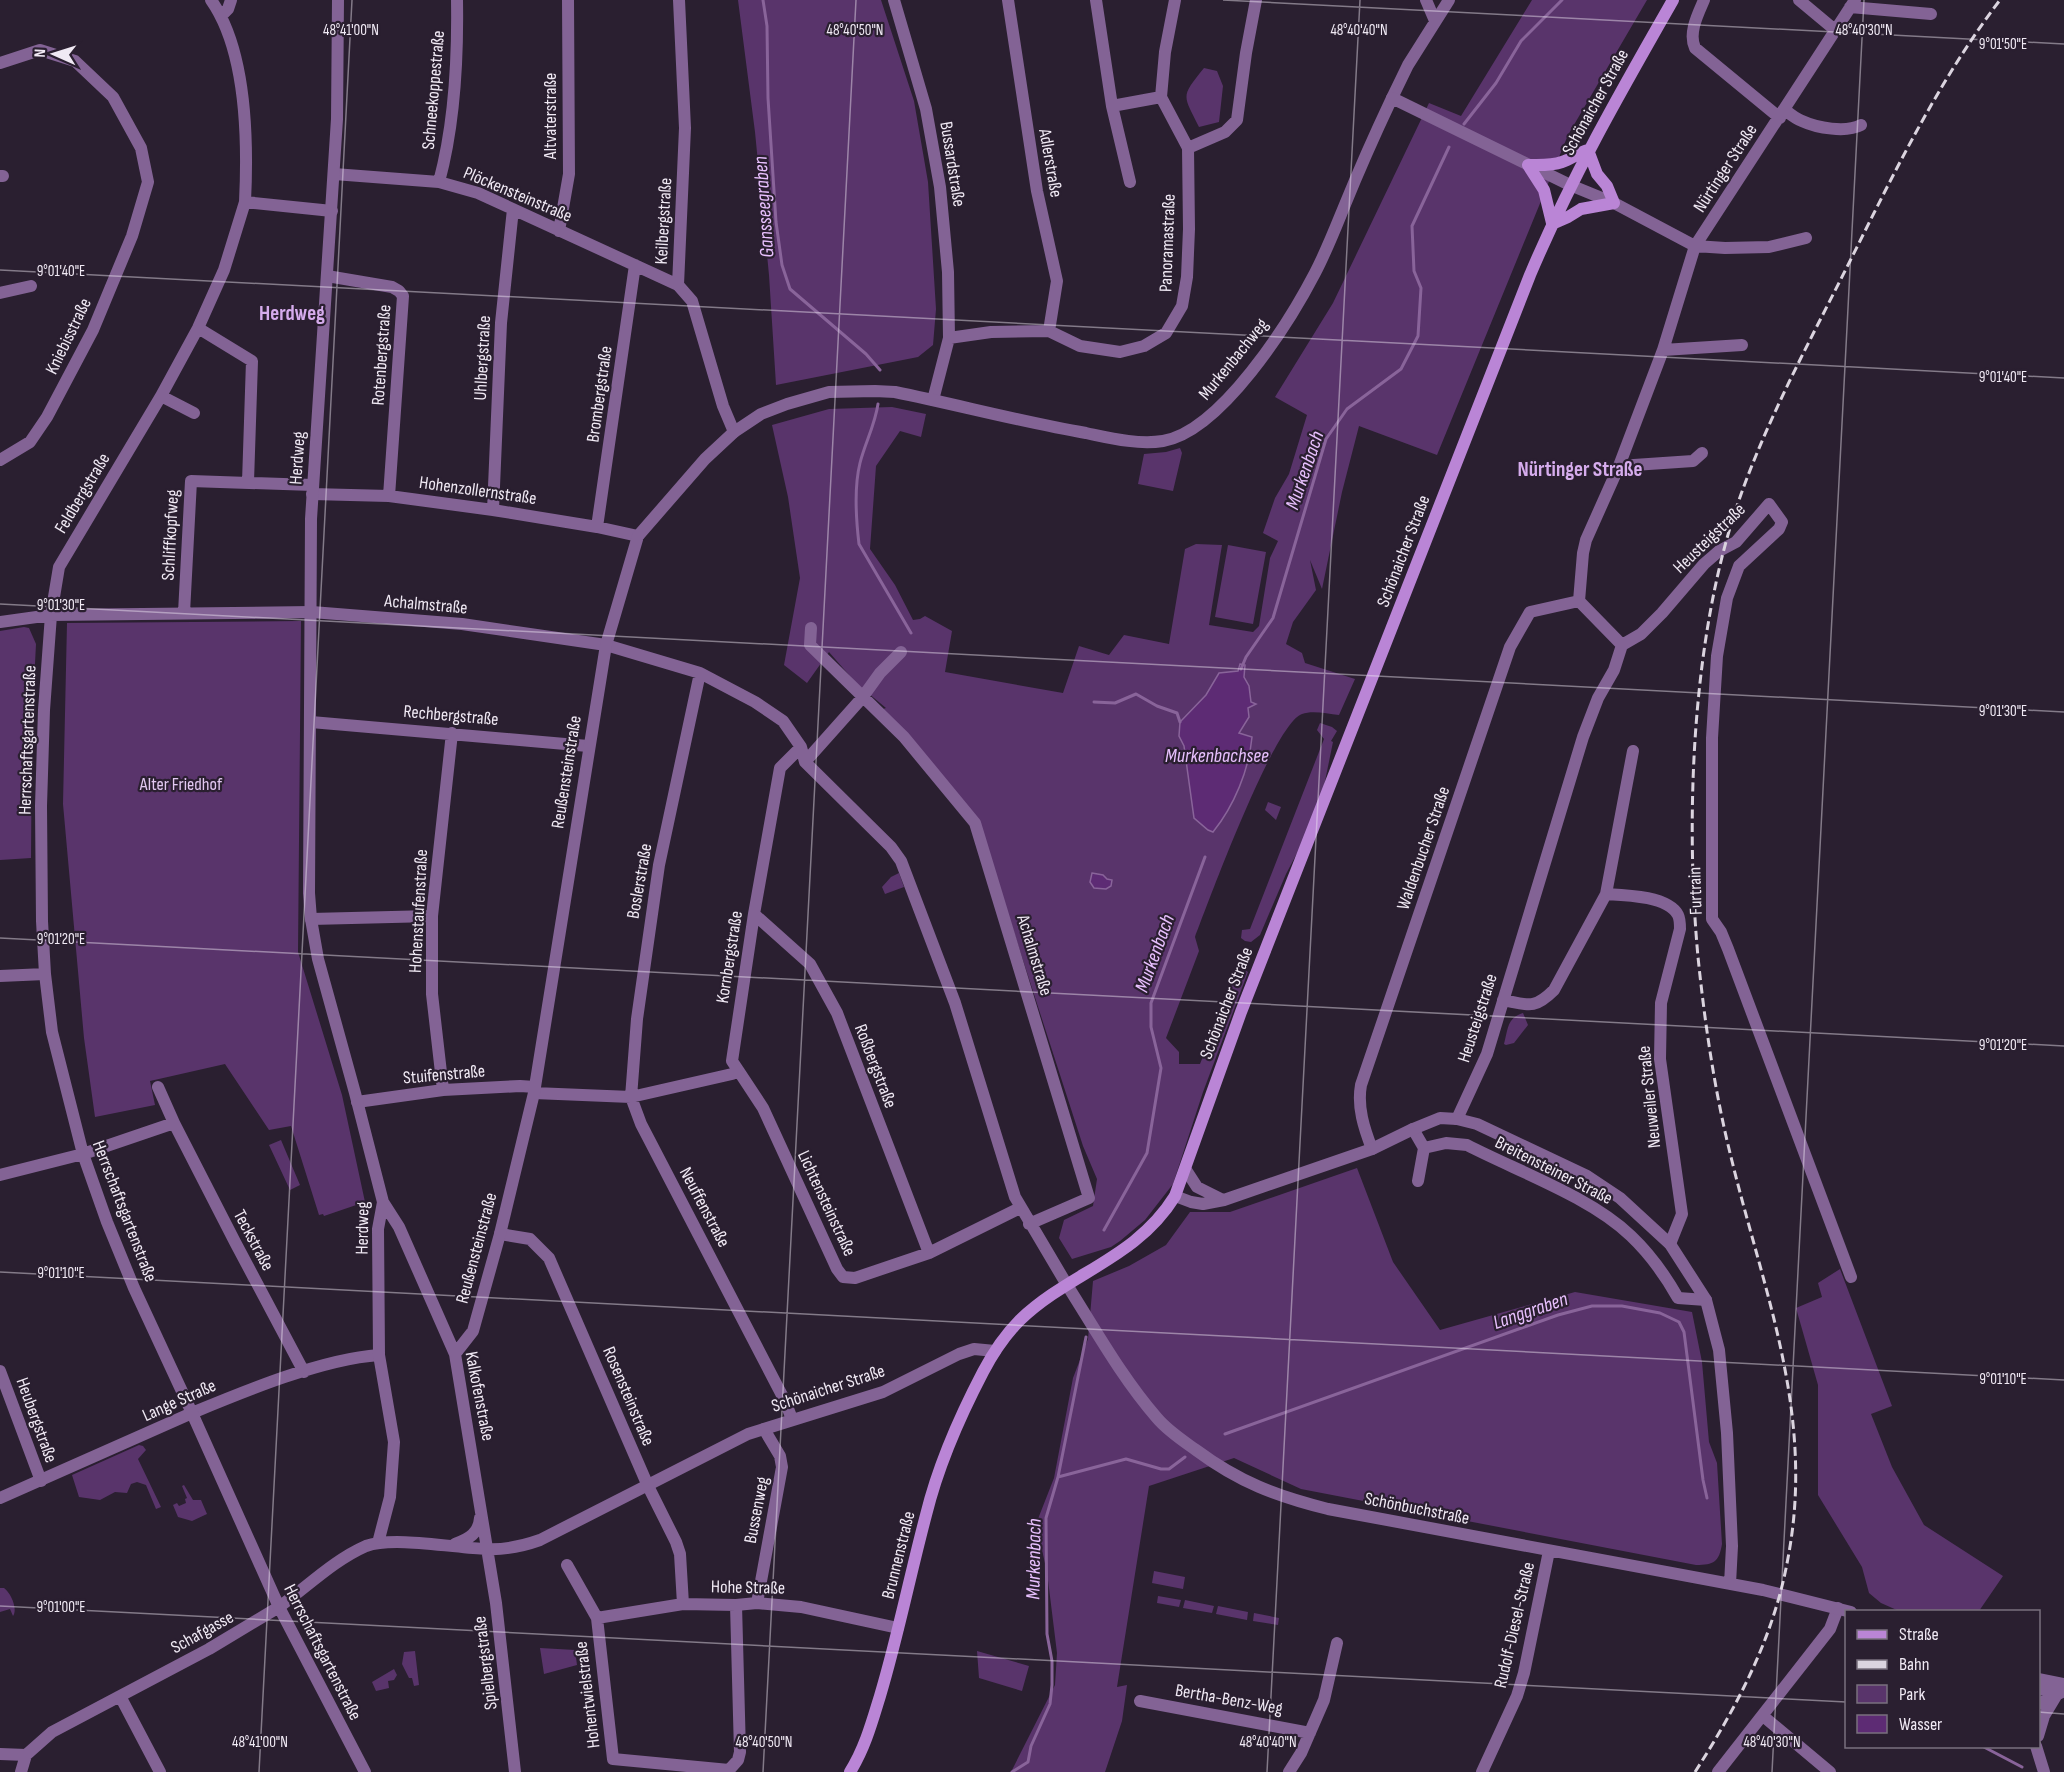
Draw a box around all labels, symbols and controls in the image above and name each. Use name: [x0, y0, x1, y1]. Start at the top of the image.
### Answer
text: 48°41'00"N: [323, 21, 379, 40]
text: 48°40'50"N: [827, 21, 883, 40]
text: 48°40'40"N: [1330, 21, 1388, 40]
text: 48°40'30"N: [1835, 21, 1893, 40]
north arrow: [24, 24, 84, 84]
street label: Schneekoppestraße: [418, 30, 449, 151]
text: 9°01'50"E: [1979, 35, 2027, 54]
street label: Schönaicher Straße: [1558, 46, 1633, 159]
text: N: [31, 49, 50, 58]
street label: Altvaterstraße: [540, 73, 561, 160]
street label: Bussardstraße: [935, 120, 970, 208]
street label: Nürtinger Straße: [1689, 120, 1762, 216]
street label: Adlerstraße: [1034, 126, 1067, 199]
water label: Gansseegraben: [748, 155, 780, 258]
street label: Plöckensteinstraße: [460, 162, 575, 227]
street label: Keilbergstraße: [651, 177, 676, 265]
street label: Panoramastraße: [1155, 194, 1180, 293]
text: 9°01'40"E: [37, 262, 85, 281]
street label: Kniebisstraße: [41, 295, 96, 378]
district label: Herdweg: [259, 301, 325, 326]
street label: Rotenbergstraße: [368, 304, 395, 406]
street label: Murkenbachweg: [1194, 314, 1273, 404]
street label: Uhlbergstraße: [470, 315, 495, 401]
street label: Brombergstraße: [582, 345, 617, 444]
text: 9°01'40"E: [1979, 368, 2027, 387]
water label: Murkenbach: [1280, 428, 1330, 513]
street label: Herdweg: [285, 431, 310, 485]
street label: Feldbergstraße: [50, 449, 115, 537]
district label: Nürtinger Straße: [1517, 457, 1643, 482]
street label: Hohenzollernstraße: [418, 472, 538, 509]
street label: Schliffkopfweg: [158, 489, 183, 581]
street label: Schönaicher Straße: [1373, 492, 1434, 610]
street label: Heusteigstraße: [1669, 499, 1750, 578]
street label: Achalmstraße: [383, 590, 468, 619]
text: 9°01'30"E: [37, 596, 85, 615]
street label: Herrschaftsgartenstraße: [14, 665, 41, 815]
street label: Rechbergstraße: [403, 701, 499, 730]
text: 9°01'30"E: [1979, 702, 2027, 721]
street label: Reußensteinstraße: [547, 714, 586, 830]
water label: Murkenbachsee: [1165, 744, 1269, 768]
park label: Alter Friedhof: [139, 774, 223, 795]
street label: Waldenbucher Straße: [1393, 784, 1454, 913]
street label: Boslerstraße: [623, 842, 656, 920]
street label: Hohenstaufenstraße: [405, 849, 432, 973]
street label: Furtrain: [1684, 867, 1707, 915]
street label: Kornbergstraße: [712, 909, 747, 1005]
street label: Achalmstraße: [1012, 911, 1057, 998]
water label: Murkenbach: [1130, 911, 1180, 996]
text: 9°01'20"E: [37, 930, 85, 949]
street label: Schönaicher Straße: [1196, 944, 1257, 1062]
street label: Heusteigstraße: [1453, 971, 1502, 1065]
street label: Roßbergstraße: [850, 1021, 901, 1111]
text: 9°01'20"E: [1979, 1036, 2027, 1055]
street label: Neuweiler Straße: [1634, 1045, 1665, 1149]
street label: Stuifenstraße: [402, 1060, 486, 1089]
street label: Breitensteiner Straße: [1492, 1132, 1616, 1209]
street label: Herrschaftsgartenstraße: [88, 1138, 161, 1285]
street label: Lichtensteinstraße: [793, 1147, 860, 1259]
street label: Neuffenstraße: [675, 1164, 734, 1251]
street label: Reußensteinstraße: [452, 1190, 501, 1306]
street label: Herdweg: [352, 1201, 373, 1255]
street label: Teckstraße: [229, 1206, 278, 1274]
text: 9°01'10"E: [37, 1264, 85, 1283]
water label: Langgraben: [1490, 1287, 1571, 1335]
street label: Rosensteinstraße: [598, 1343, 659, 1449]
street label: Kalkofenstraße: [461, 1350, 498, 1443]
street label: Schönaicher Straße: [769, 1360, 888, 1417]
text: 9°01'10"E: [1979, 1370, 2027, 1389]
street label: Heubergstraße: [11, 1375, 62, 1466]
street label: Lange Straße: [139, 1375, 219, 1426]
street label: Bussenweg: [740, 1475, 773, 1545]
street label: Schönbuchstraße: [1363, 1488, 1471, 1529]
street label: Brunnenstraße: [877, 1509, 920, 1601]
water label: Murkenbach: [1021, 1518, 1047, 1600]
street label: Rudolf-Diesel-Straße: [1490, 1560, 1539, 1690]
street label: Hohe Straße: [711, 1576, 785, 1599]
street label: Herrschaftsgartenstraße: [279, 1581, 366, 1724]
text: 9°01'00"E: [36, 1598, 86, 1617]
street label: Schafgasse: [167, 1607, 237, 1658]
legend: [1845, 1610, 2040, 1748]
street label: Spielbergstraße: [469, 1615, 502, 1711]
text: Straße: [1899, 1624, 1939, 1645]
street label: Hohentwielstraße: [571, 1640, 604, 1750]
text: Bahn: [1899, 1654, 1929, 1675]
street label: Bertha-Benz-Weg: [1174, 1680, 1284, 1719]
text: Park: [1899, 1684, 1925, 1705]
text: Wasser: [1899, 1714, 1942, 1735]
text: 48°41'00"N: [232, 1733, 288, 1752]
text: 48°40'50"N: [736, 1733, 792, 1752]
text: 48°40'40"N: [1239, 1733, 1297, 1752]
text: 48°40'30"N: [1743, 1733, 1801, 1752]

